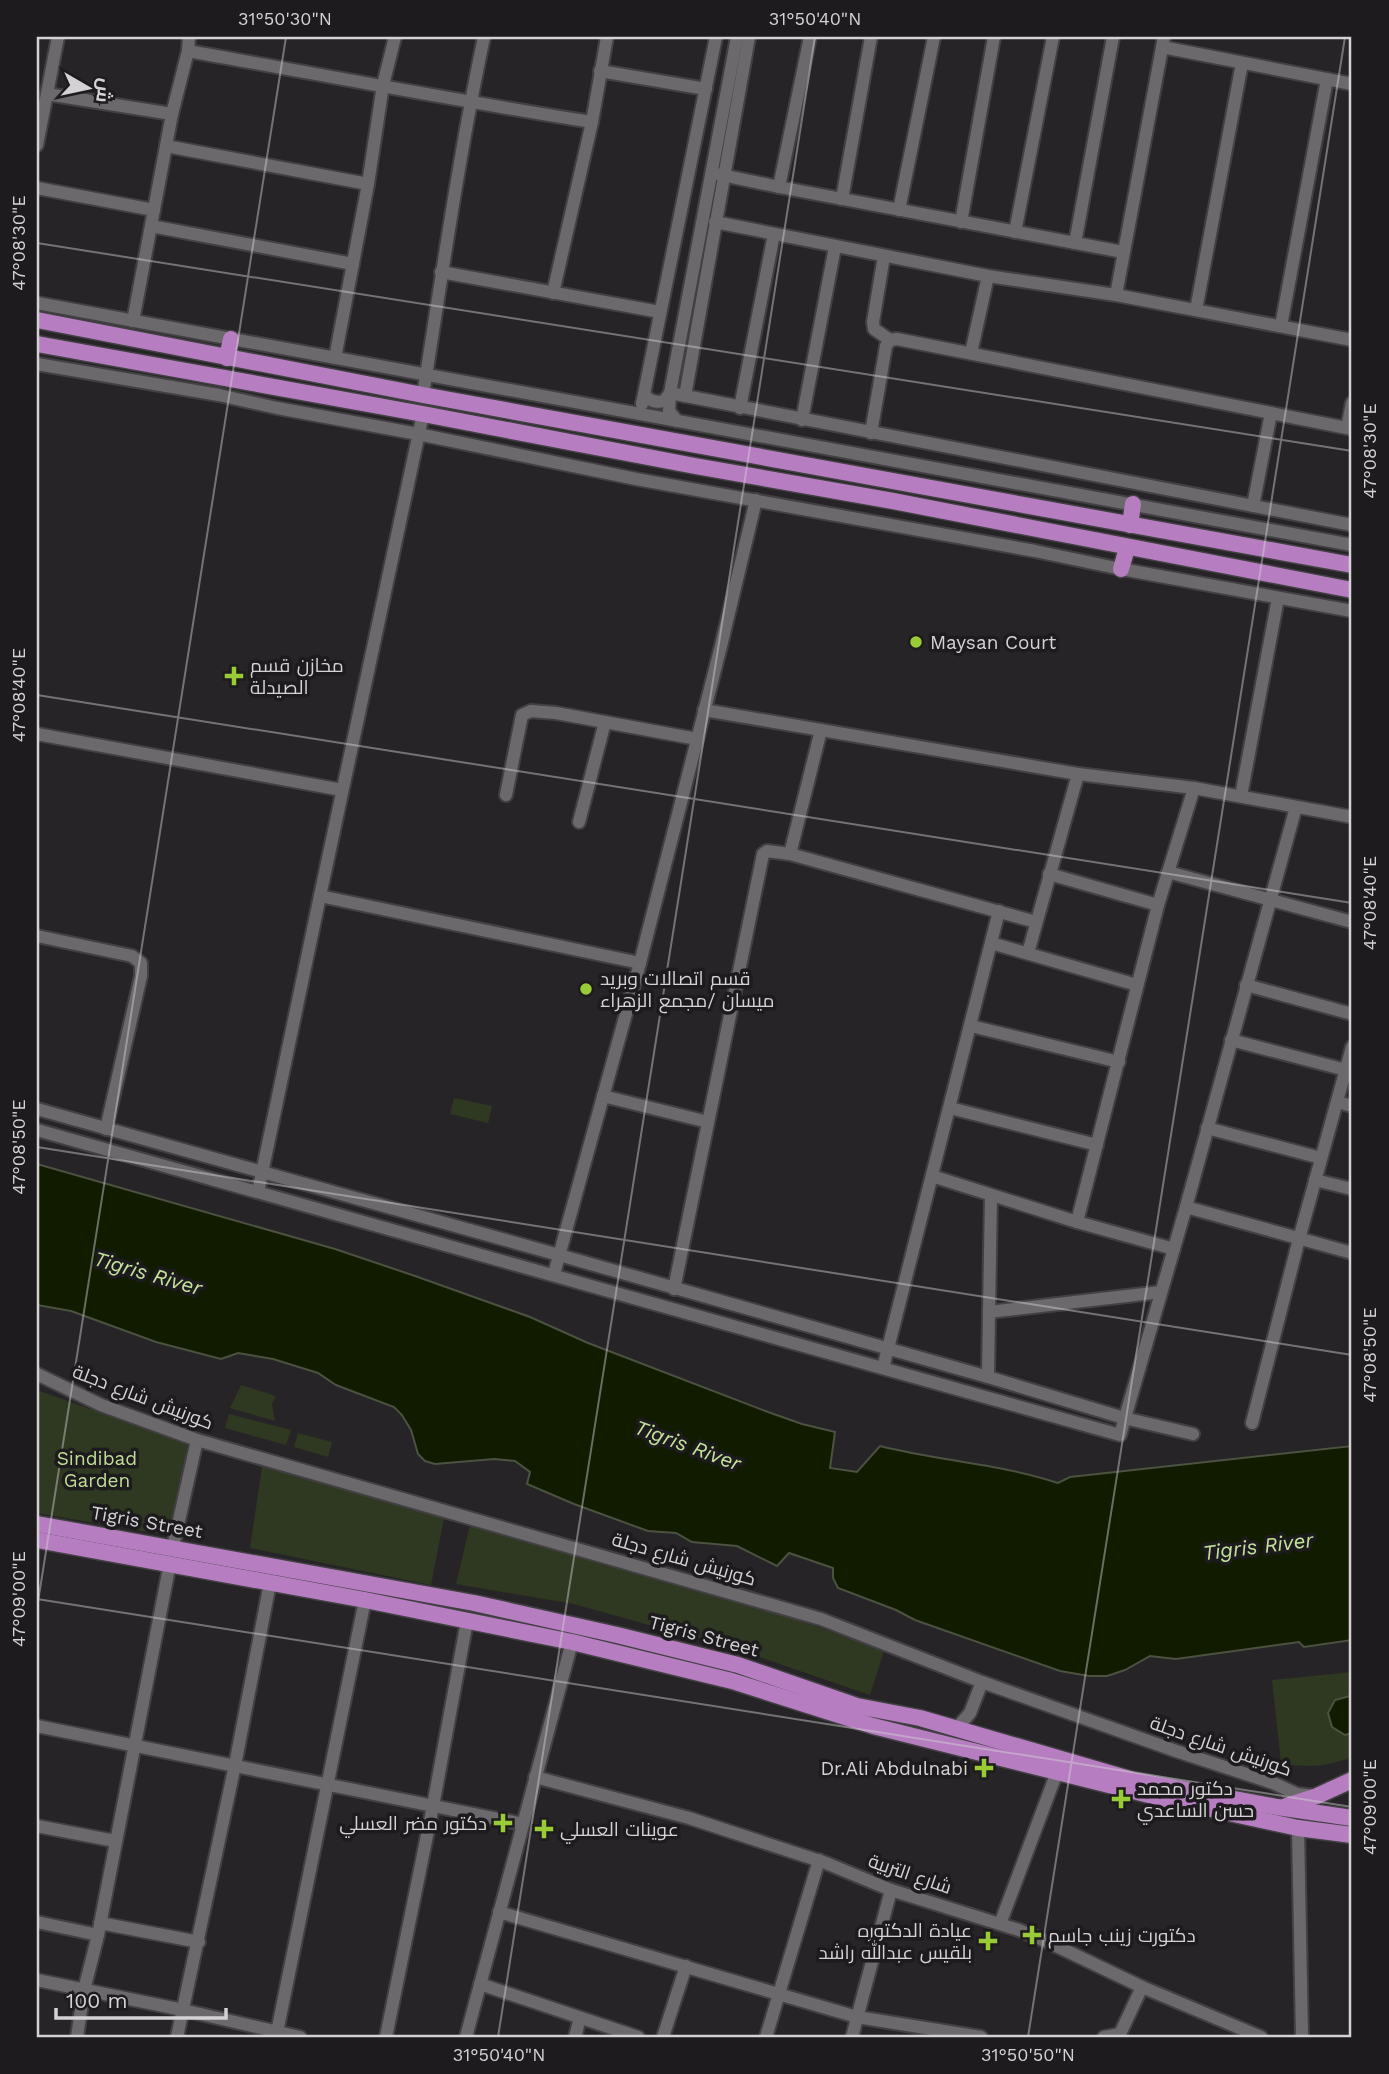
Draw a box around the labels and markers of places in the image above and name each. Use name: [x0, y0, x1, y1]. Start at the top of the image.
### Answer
place label: Maysan Court: [930, 631, 1056, 654]
marker: Maysan Court: [908, 634, 924, 650]
place label: مخازن قسم الصيدلة: [250, 654, 344, 699]
marker: مخازن قسم الصيدلة: [224, 666, 244, 686]
place label: قسم اتصالات وبريد ميسان /مجمع الزهراء: [600, 967, 774, 1014]
marker: قسم اتصالات وبريد ميسان /مجمع الزهراء: [578, 981, 594, 997]
place label: Dr.Ali Abdulnabi: [820, 1757, 968, 1780]
marker: Dr.Ali Abdulnabi: [974, 1758, 994, 1778]
place label: دكتور محمد حسن الساعدي: [1137, 1777, 1254, 1825]
marker: دكتور محمد حسن الساعدي: [1111, 1789, 1131, 1809]
place label: دكتور مضر العسلي: [339, 1812, 487, 1838]
marker: دكتور مضر العسلي: [493, 1813, 513, 1833]
place label: عوينات العسلي: [560, 1818, 679, 1844]
marker: عوينات العسلي: [534, 1819, 554, 1839]
place label: عيادة الدكتوره بلقيس عبدالله راشد: [819, 1919, 972, 1964]
place label: دكتورت زينب جاسم: [1048, 1924, 1196, 1949]
marker: دكتورت زينب جاسم: [1022, 1925, 1042, 1945]
marker: عيادة الدكتوره بلقيس عبدالله راشد: [978, 1931, 998, 1951]

